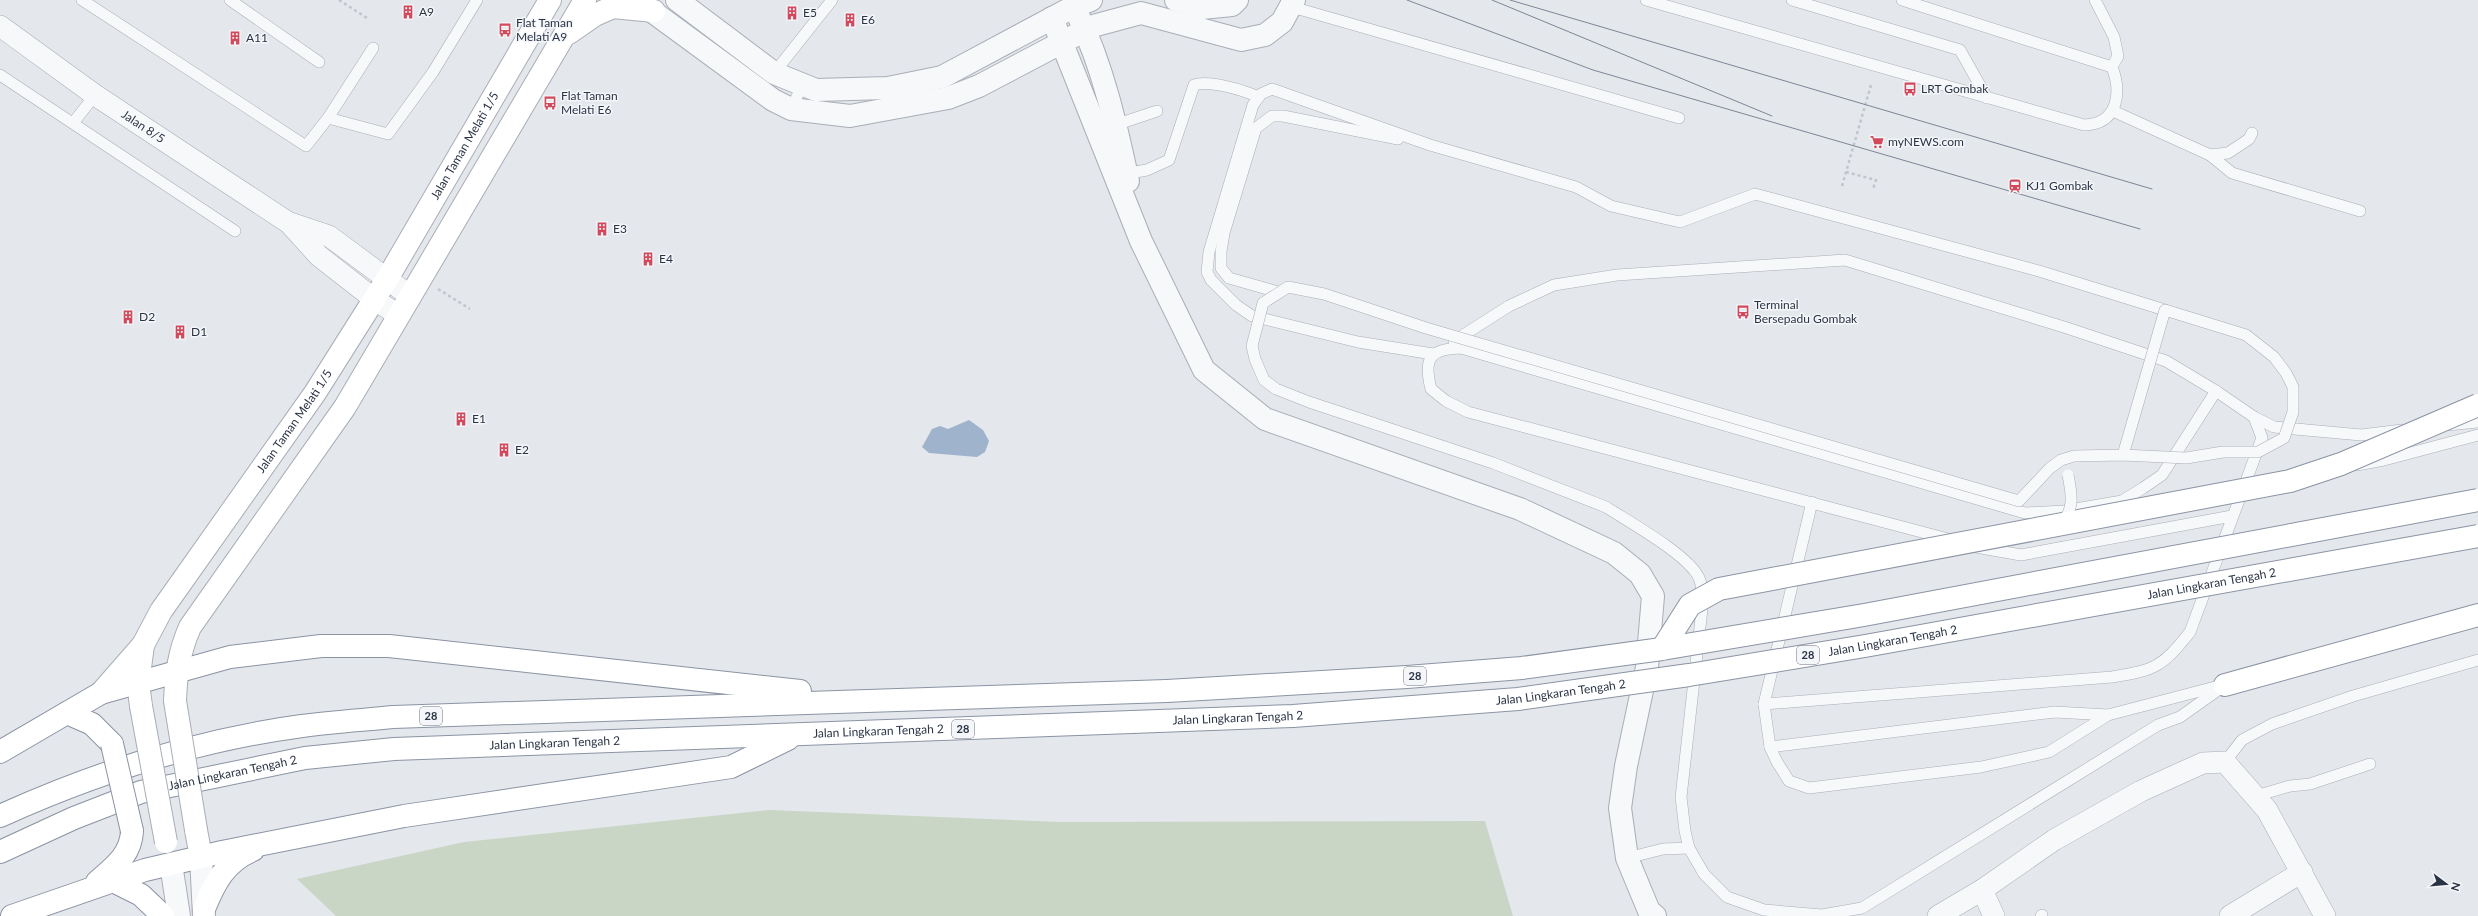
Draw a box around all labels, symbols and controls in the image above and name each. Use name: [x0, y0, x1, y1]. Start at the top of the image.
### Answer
building icon: A9: [400, 4, 416, 20]
place label: A9: [419, 4, 434, 19]
building icon: E5: [784, 5, 800, 21]
place label: E5: [803, 5, 817, 20]
building icon: E6: [842, 12, 858, 28]
place label: E6: [861, 12, 875, 27]
place label: Flat Taman Melati A9: [516, 15, 573, 44]
bus stop icon: Flat Taman Melati A9: [497, 22, 513, 38]
building icon: A11: [227, 30, 243, 46]
place label: A11: [246, 30, 268, 45]
bus stop icon: LRT Gombak: [1902, 81, 1918, 97]
place label: LRT Gombak: [1921, 81, 1989, 96]
place label: Flat Taman Melati E6: [561, 88, 618, 117]
street label: Jalan Taman Melati 1/5: [427, 89, 502, 202]
bus stop icon: Flat Taman Melati E6: [542, 95, 558, 111]
street label: Jalan 8/5: [119, 107, 168, 146]
supermarket icon: myNEWS.com: [1869, 134, 1885, 150]
place label: myNEWS.com: [1888, 134, 1964, 149]
station icon: KJ1 Gombak: [2007, 178, 2023, 194]
place label: KJ1 Gombak: [2026, 178, 2094, 193]
building icon: E3: [594, 221, 610, 237]
place label: E3: [613, 221, 627, 236]
building icon: E4: [640, 251, 656, 267]
place label: E4: [659, 251, 673, 266]
place label: Terminal Bersepadu Gombak: [1754, 297, 1858, 326]
bus stop icon: Terminal Bersepadu Gombak: [1735, 304, 1751, 320]
building icon: D2: [120, 309, 136, 325]
place label: D2: [139, 309, 155, 324]
building icon: D1: [172, 324, 188, 340]
place label: D1: [191, 324, 207, 339]
street label: Jalan Taman Melati 1/5: [253, 367, 335, 475]
building icon: E1: [453, 411, 469, 427]
place label: E1: [472, 411, 486, 426]
building icon: E2: [496, 442, 512, 458]
place label: E2: [515, 442, 529, 457]
street label: Jalan Lingkaran Tengah 2: [2146, 564, 2277, 602]
street label: Jalan Lingkaran Tengah 2: [1827, 622, 1958, 659]
road number: 28: [1797, 646, 1819, 664]
road number: 28: [1404, 667, 1426, 685]
street label: Jalan Lingkaran Tengah 2: [1495, 676, 1627, 708]
road number: 28: [420, 707, 442, 725]
street label: Jalan Lingkaran Tengah 2: [1172, 707, 1304, 727]
road number: 28: [952, 720, 974, 738]
street label: Jalan Lingkaran Tengah 2: [813, 721, 944, 741]
street label: Jalan Lingkaran Tengah 2: [489, 733, 620, 753]
street label: Jalan Lingkaran Tengah 2: [167, 752, 298, 793]
north arrow: [2426, 864, 2466, 904]
text: N: [2449, 881, 2464, 893]

